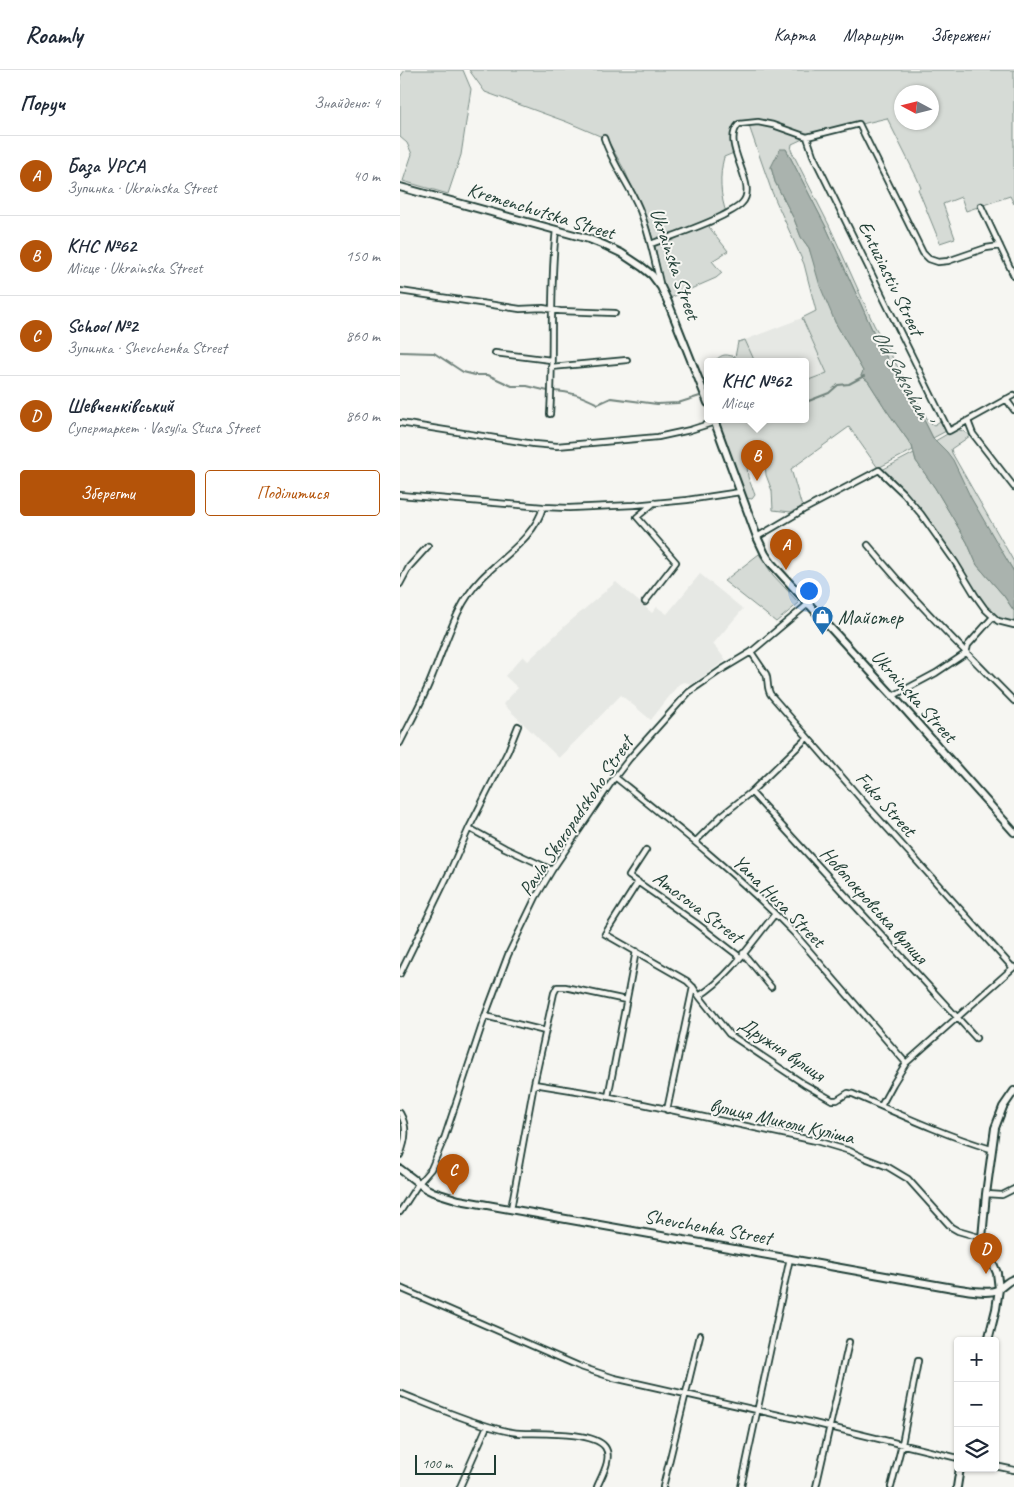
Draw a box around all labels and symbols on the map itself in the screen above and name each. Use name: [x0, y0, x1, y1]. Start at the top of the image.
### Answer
north arrow: [894, 85, 939, 130]
street label: Kremenchutska Street: [464, 177, 620, 246]
street label: Ukrainska Street: [644, 205, 707, 325]
street label: Entuziastiv Street: [853, 217, 931, 342]
water label: Old Saksahan': [866, 325, 941, 432]
pin: B: [741, 440, 773, 481]
pin: A: [770, 529, 802, 570]
your location: [796, 578, 822, 604]
shop icon: Майстер: [810, 605, 834, 636]
place label: Майстер: [838, 605, 904, 630]
street label: Ukrainska Street: [866, 644, 964, 749]
street label: Pavla Skoropadskoho Street: [513, 729, 641, 901]
street label: Fuko Street: [850, 766, 923, 843]
street label: Новопокровська вулиця: [815, 841, 934, 970]
street label: Yana Husa Street: [727, 849, 832, 954]
street label: Amosova Street: [648, 865, 750, 951]
street label: Дружня вулиця: [734, 1011, 831, 1088]
street label: вулиця Миколи Куліша: [707, 1092, 858, 1150]
pin: C: [437, 1154, 469, 1195]
street label: Shevchenka Street: [642, 1204, 777, 1251]
pin: D: [970, 1233, 1002, 1274]
scale bar: [415, 1452, 496, 1475]

